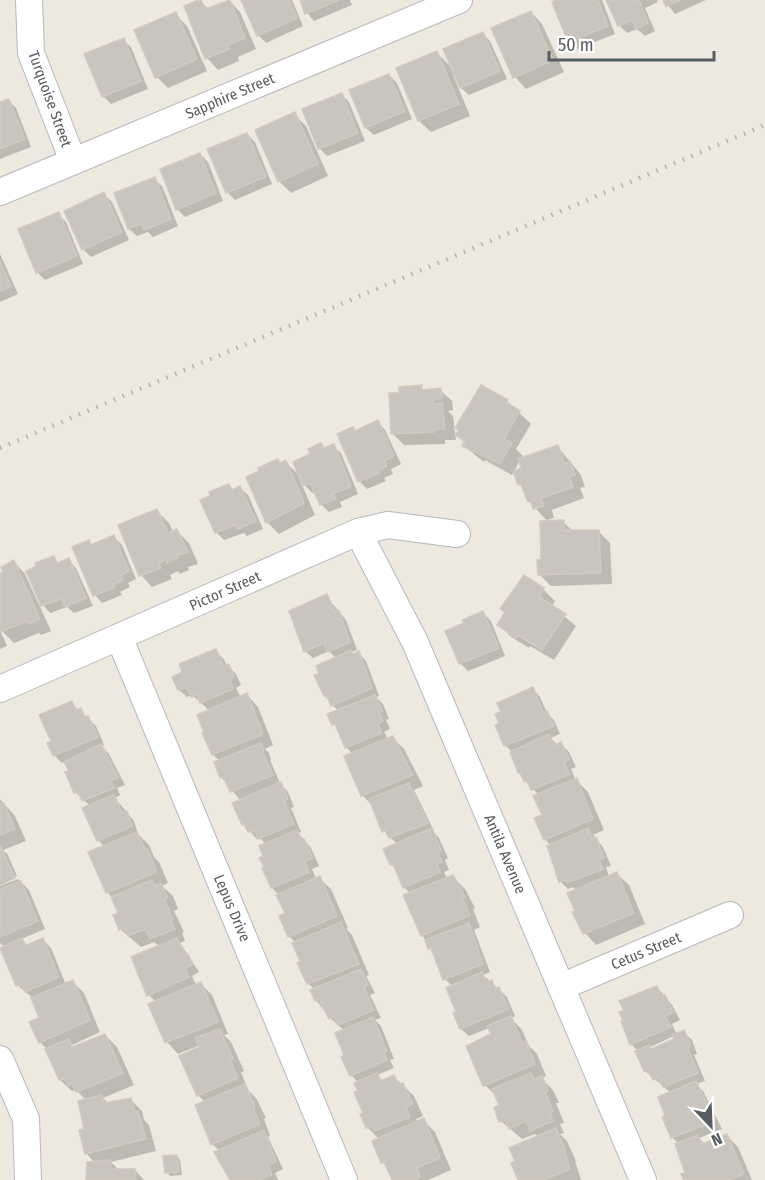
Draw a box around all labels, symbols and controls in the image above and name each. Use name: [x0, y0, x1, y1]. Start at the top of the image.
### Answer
scale bar: [549, 24, 714, 62]
text: 50 m: [558, 34, 594, 56]
street label: Turquoise Street: [24, 49, 76, 150]
street label: Sapphire Street: [183, 69, 277, 123]
street label: Pictor Street: [187, 567, 264, 615]
street label: Antila Avenue: [480, 812, 530, 896]
street label: Lepus Drive: [210, 872, 254, 944]
street label: Cetus Street: [608, 928, 684, 974]
north arrow: [681, 1096, 741, 1156]
text: N: [709, 1129, 725, 1150]

